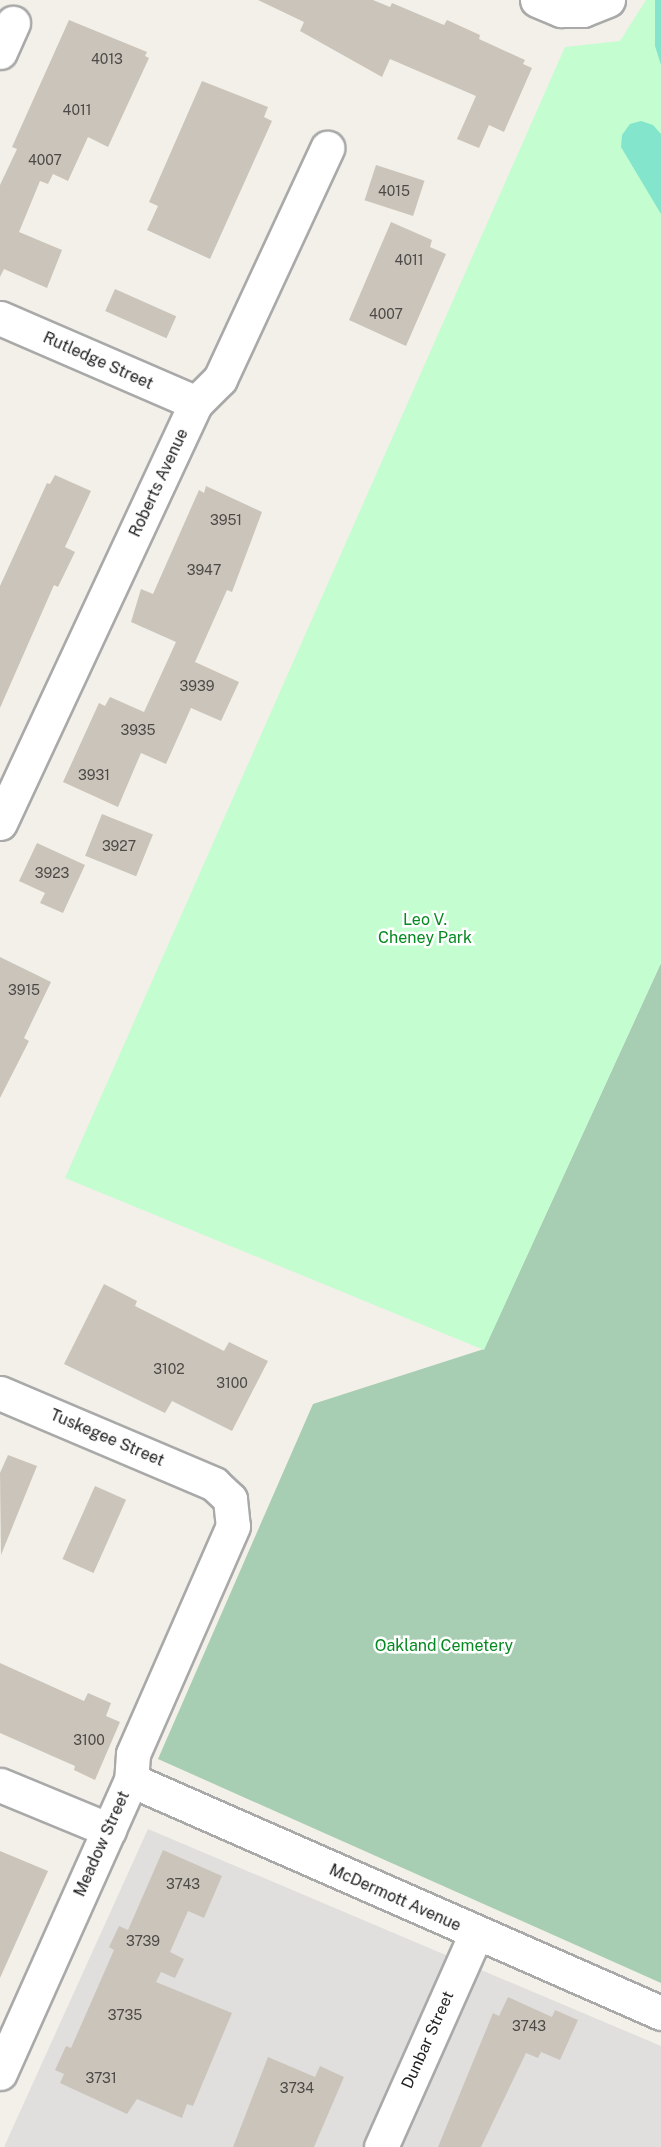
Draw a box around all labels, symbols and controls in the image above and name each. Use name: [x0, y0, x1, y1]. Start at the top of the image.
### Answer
house number: 4013: [91, 51, 123, 67]
house number: 4011: [63, 102, 91, 118]
house number: 4007: [28, 152, 62, 168]
house number: 4015: [378, 183, 410, 199]
house number: 4011: [395, 252, 423, 268]
house number: 4007: [369, 306, 403, 322]
street label: Rutledge Street: [40, 328, 156, 394]
street label: Roberts Avenue: [125, 426, 193, 540]
house number: 3951: [210, 512, 242, 528]
house number: 3947: [187, 562, 221, 578]
house number: 3939: [180, 678, 214, 694]
house number: 3935: [120, 722, 156, 738]
house number: 3931: [78, 767, 110, 783]
house number: 3927: [102, 838, 136, 854]
house number: 3923: [35, 865, 69, 881]
park label: Leo V. Cheney Park: [378, 910, 472, 948]
house number: 3915: [8, 982, 40, 998]
house number: 3102: [153, 1361, 185, 1377]
house number: 3100: [216, 1375, 248, 1391]
street label: Tuskegee Street: [47, 1405, 167, 1471]
park label: Oakland Cemetery: [375, 1636, 513, 1656]
house number: 3100: [73, 1732, 105, 1748]
street label: Meadow Street: [70, 1788, 134, 1900]
street label: McDermott Avenue: [326, 1860, 464, 1936]
house number: 3743: [166, 1876, 200, 1892]
house number: 3739: [126, 1933, 160, 1949]
street label: Dunbar Street: [398, 1988, 458, 2092]
house number: 3735: [108, 2007, 142, 2023]
house number: 3743: [512, 2018, 546, 2034]
house number: 3731: [85, 2070, 117, 2086]
house number: 3734: [280, 2080, 314, 2096]

